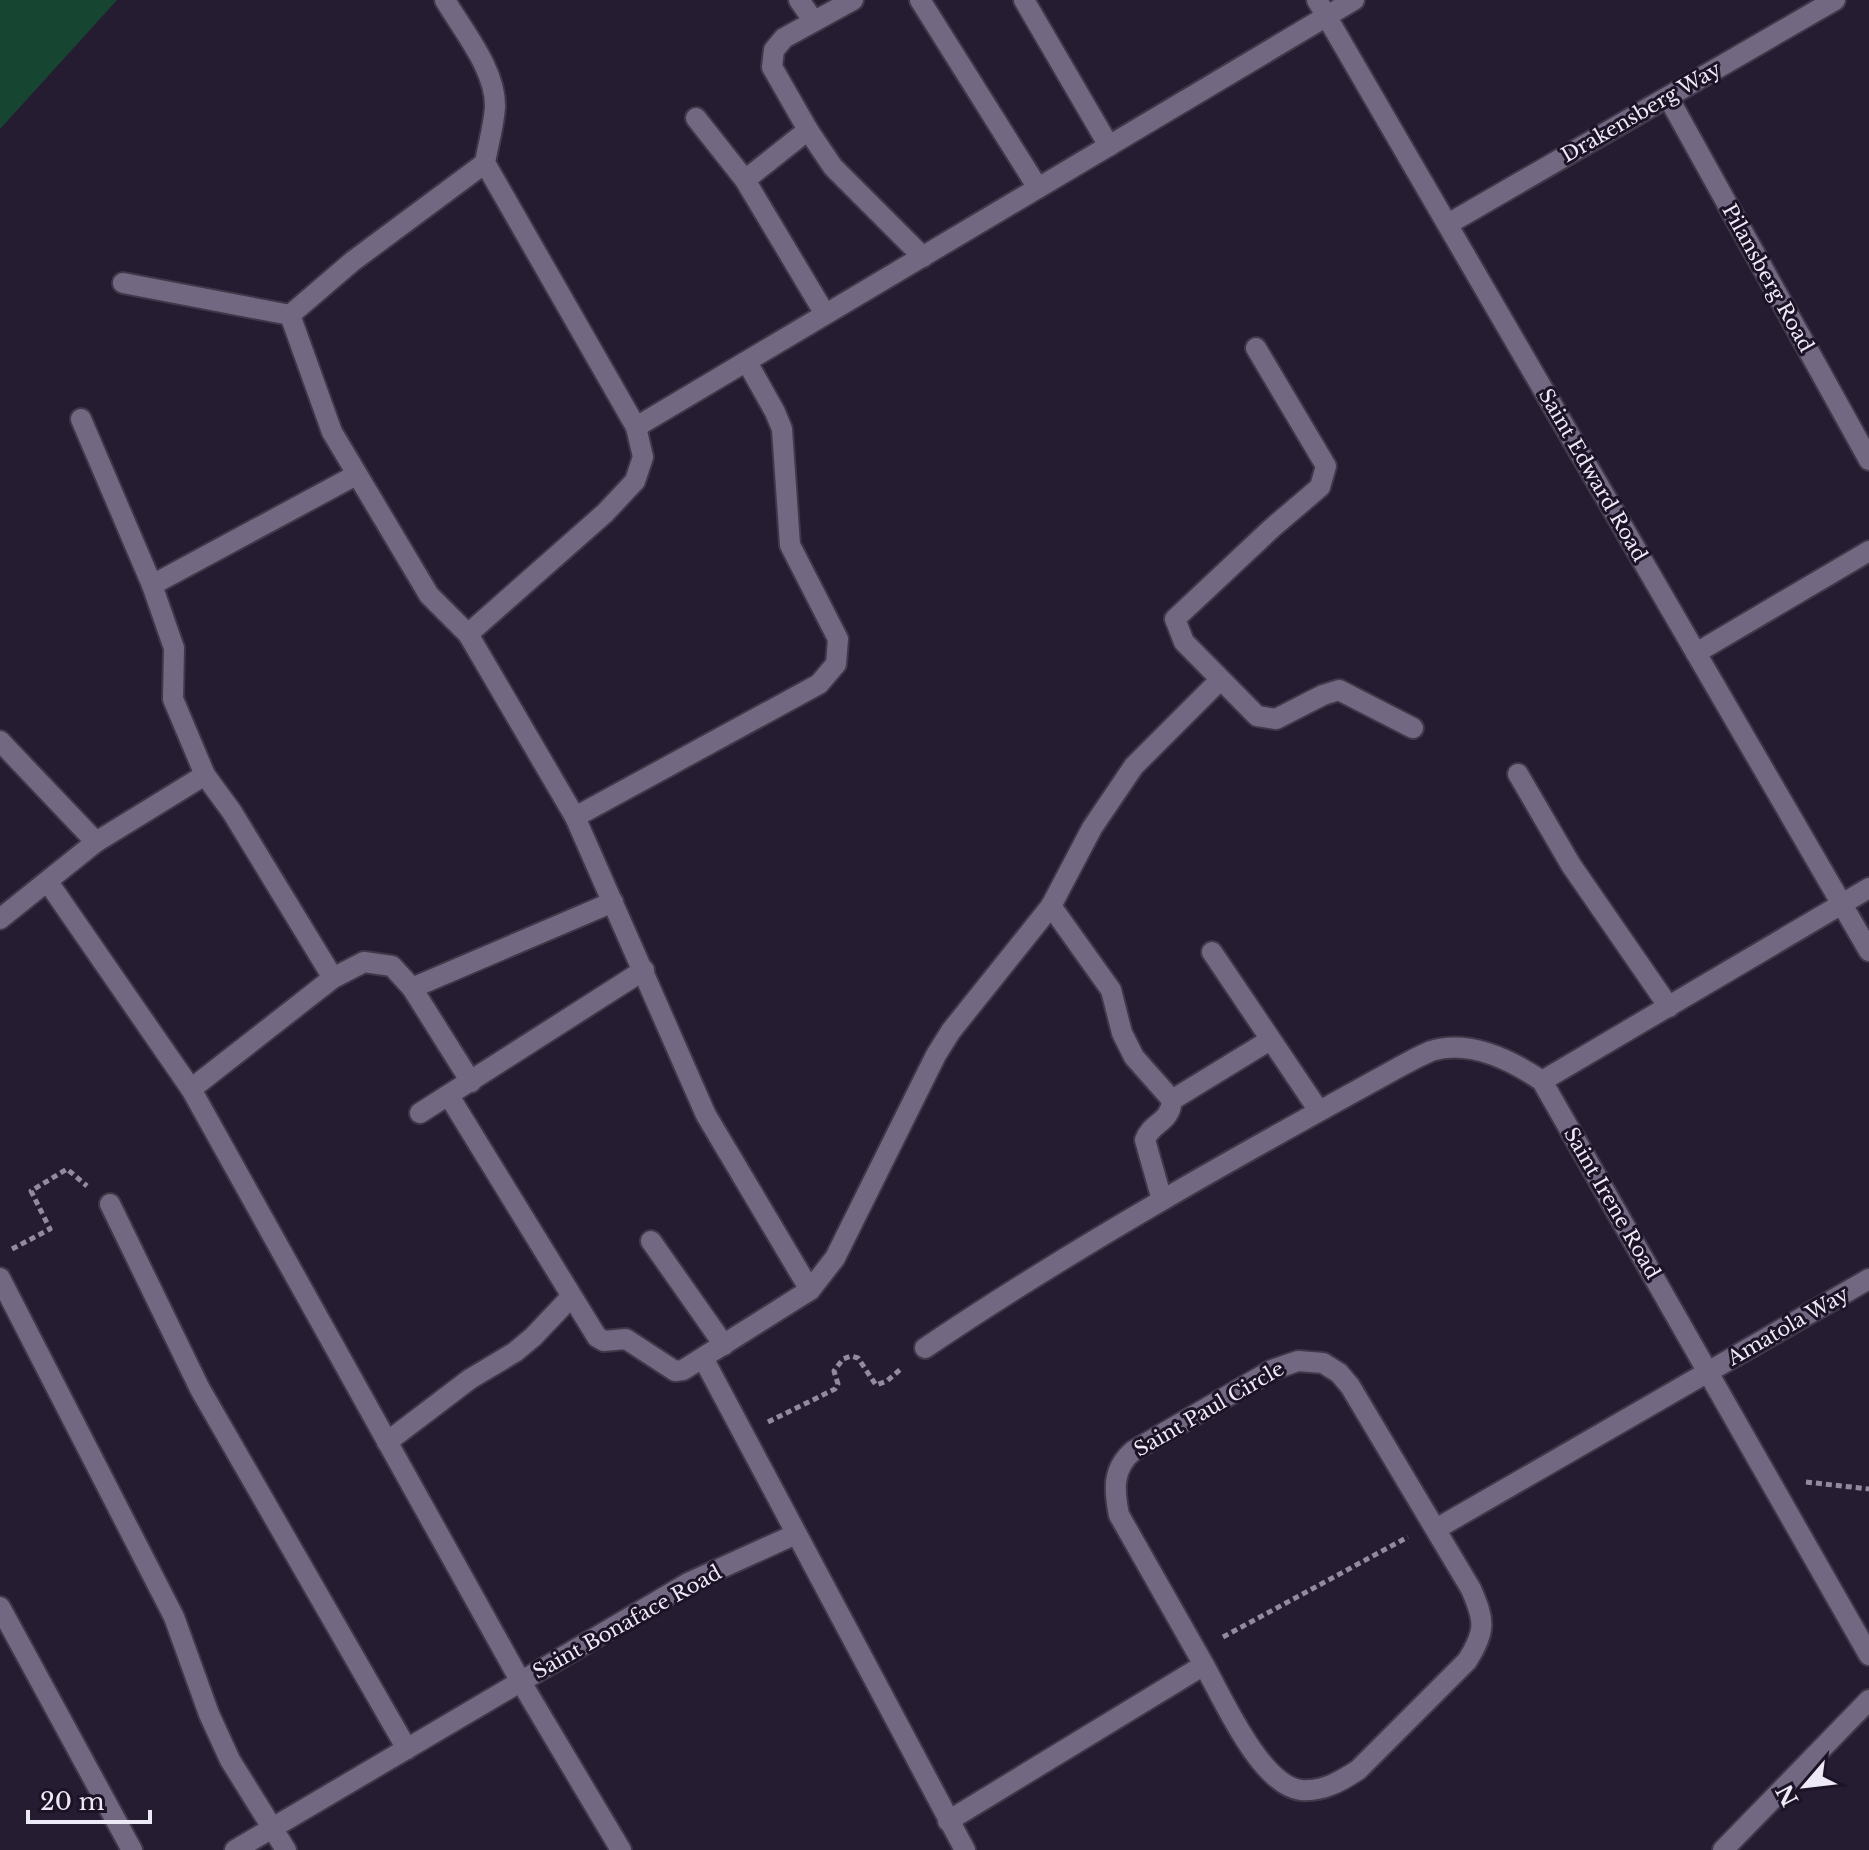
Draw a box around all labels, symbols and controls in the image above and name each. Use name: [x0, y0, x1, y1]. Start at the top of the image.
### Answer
street label: Drakensberg Way: [1557, 56, 1725, 167]
street label: Pilansberg Road: [1717, 200, 1819, 356]
street label: Saint Edward Road: [1534, 384, 1652, 566]
street label: Saint Irene Road: [1559, 1123, 1665, 1283]
street label: Amatola Way: [1722, 1281, 1853, 1371]
street label: Saint Paul Circle: [1130, 1356, 1288, 1462]
street label: Saint Bonaface Road: [529, 1560, 725, 1684]
north arrow: [1765, 1746, 1845, 1826]
scale bar: [28, 1774, 150, 1824]
text: N: [1771, 1779, 1805, 1811]
text: 20 m: [40, 1787, 105, 1816]

